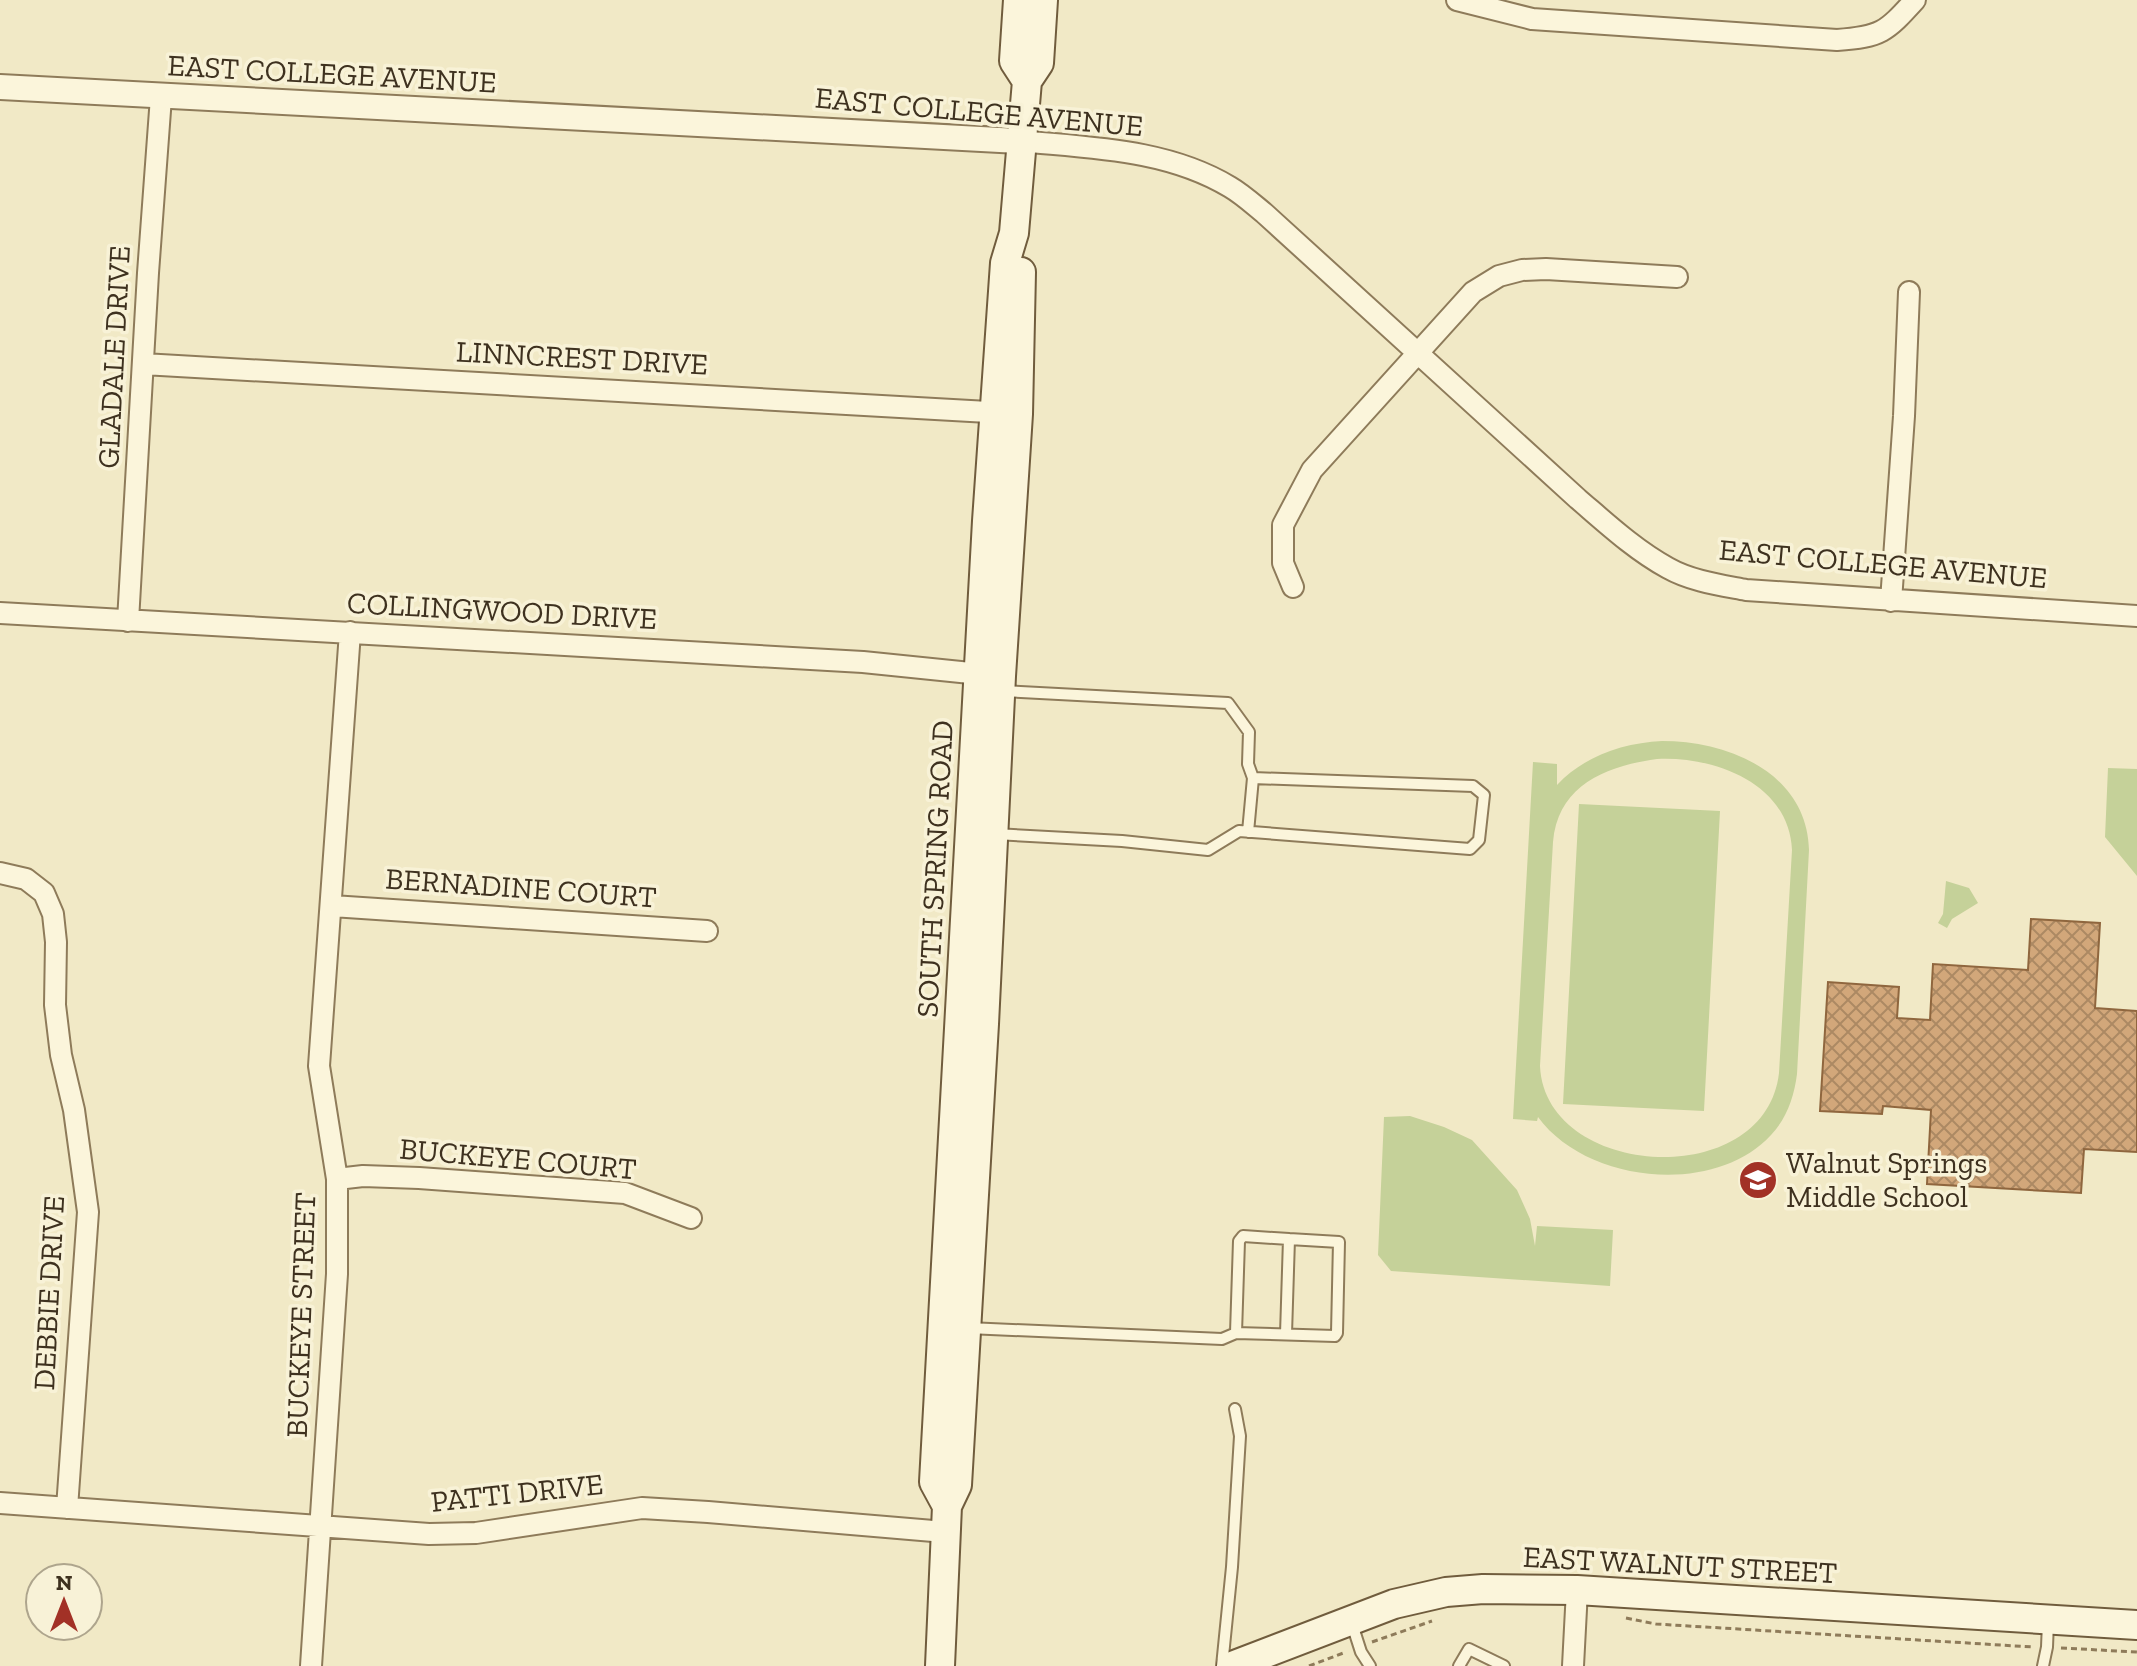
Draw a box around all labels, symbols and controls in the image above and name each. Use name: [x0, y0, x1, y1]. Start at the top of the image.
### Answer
street label: EAST COLLEGE AVENUE: [167, 47, 497, 101]
street label: EAST COLLEGE AVENUE: [813, 80, 1145, 144]
street label: GLADALE DRIVE: [90, 245, 138, 469]
street label: LINNCREST DRIVE: [455, 333, 709, 383]
street label: EAST COLLEGE AVENUE: [1717, 532, 2049, 596]
street label: COLLINGWOOD DRIVE: [346, 585, 658, 637]
street label: SOUTH SPRING ROAD: [909, 719, 961, 1019]
street label: BERNADINE COURT: [384, 861, 658, 915]
street label: BUCKEYE COURT: [398, 1131, 638, 1187]
place label: Walnut Springs Middle School: [1786, 1145, 1987, 1215]
school or university icon: Walnut Springs Middle School: [1737, 1159, 1779, 1201]
street label: BUCKEYE STREET: [279, 1192, 323, 1438]
street label: DEBBIE DRIVE: [26, 1195, 72, 1391]
street label: PATTI DRIVE: [429, 1466, 605, 1520]
street label: EAST WALNUT STREET: [1522, 1539, 1838, 1591]
north arrow: [24, 1562, 104, 1642]
text: N: [56, 1569, 73, 1596]

